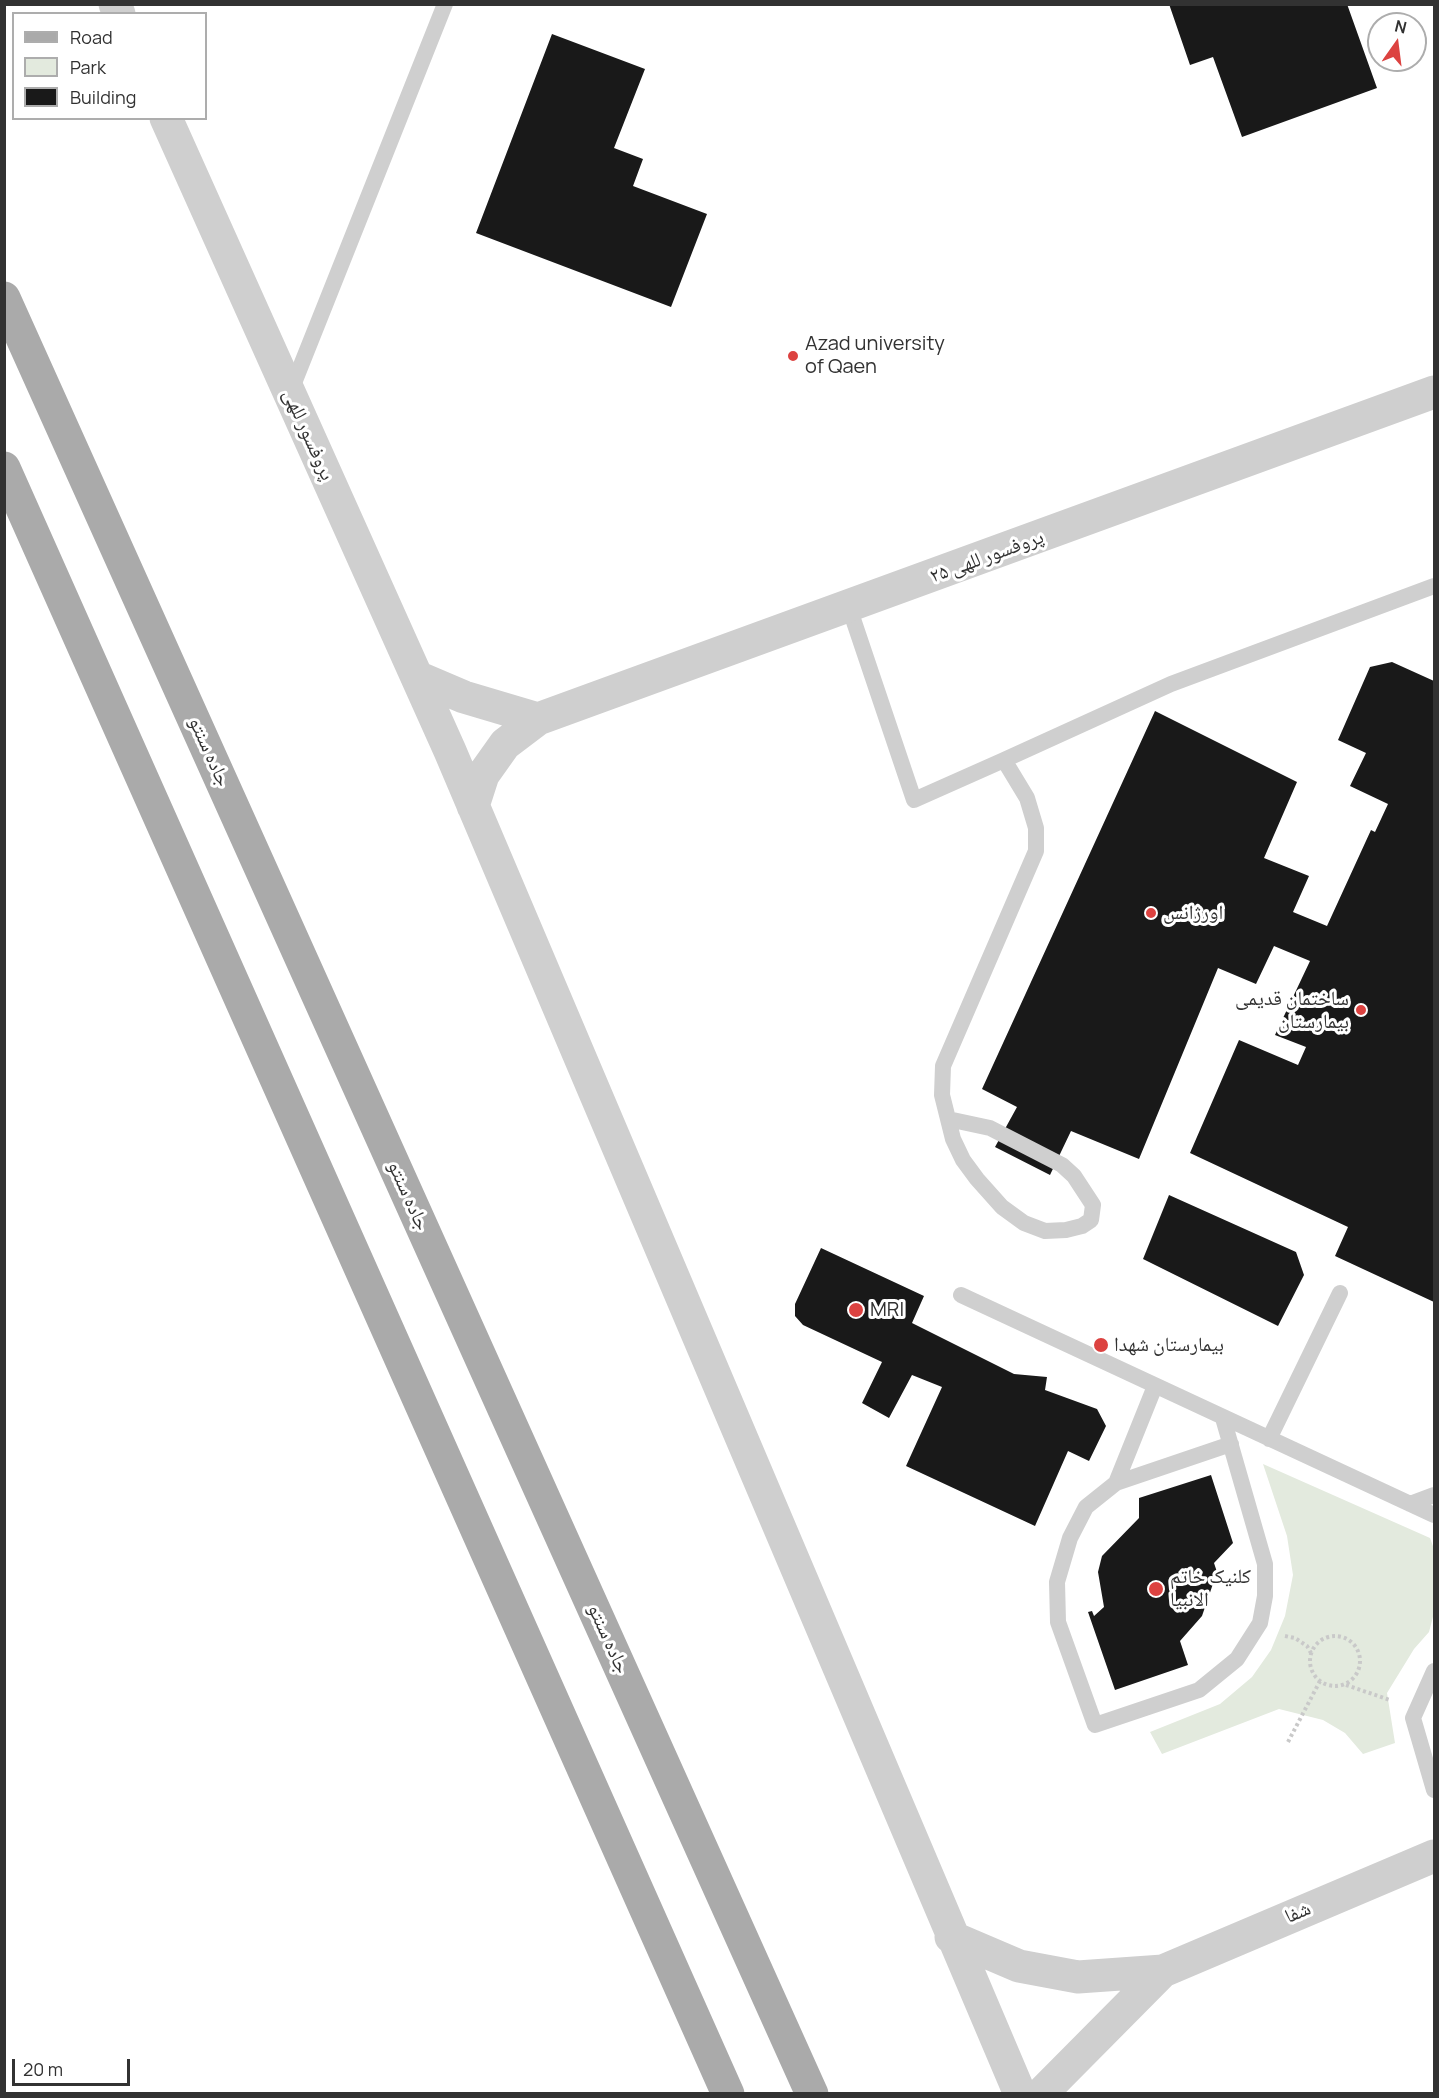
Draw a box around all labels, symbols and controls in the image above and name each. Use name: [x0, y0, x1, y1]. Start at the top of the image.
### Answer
legend: [12, 12, 207, 120]
north arrow: [1367, 12, 1427, 72]
text: N: [1393, 14, 1409, 39]
text: Road: [70, 25, 113, 49]
text: Park: [70, 55, 106, 79]
text: Building: [70, 85, 136, 109]
place label: Azad university of Qaen: [805, 332, 945, 379]
marker: Azad university of Qaen: [786, 349, 800, 363]
street label: پروفسور للهی: [277, 386, 339, 484]
street label: پروفسور للهی ۲۵: [927, 525, 1047, 589]
street label: جاده سنتو: [183, 713, 235, 791]
place label: اورژانس: [1163, 901, 1223, 925]
marker: اورژانس: [1144, 906, 1158, 920]
place label: ساختمان قدیمی بیمارستان: [1235, 987, 1349, 1034]
marker: ساختمان قدیمی بیمارستان: [1354, 1003, 1368, 1017]
street label: جاده سنتو: [382, 1157, 434, 1235]
place label: MRI: [870, 1298, 904, 1322]
marker: MRI: [847, 1301, 865, 1319]
place label: بیمارستان شهدا: [1114, 1333, 1224, 1357]
marker: بیمارستان شهدا: [1092, 1336, 1110, 1354]
place label: کلنیک خاتم الانبیا: [1170, 1565, 1251, 1612]
marker: کلنیک خاتم الانبیا: [1147, 1580, 1165, 1598]
street label: جاده سنتو: [582, 1600, 634, 1678]
street label: شفا: [1281, 1897, 1315, 1929]
scale bar: [15, 2047, 134, 2085]
text: 20 m: [23, 2057, 63, 2081]

